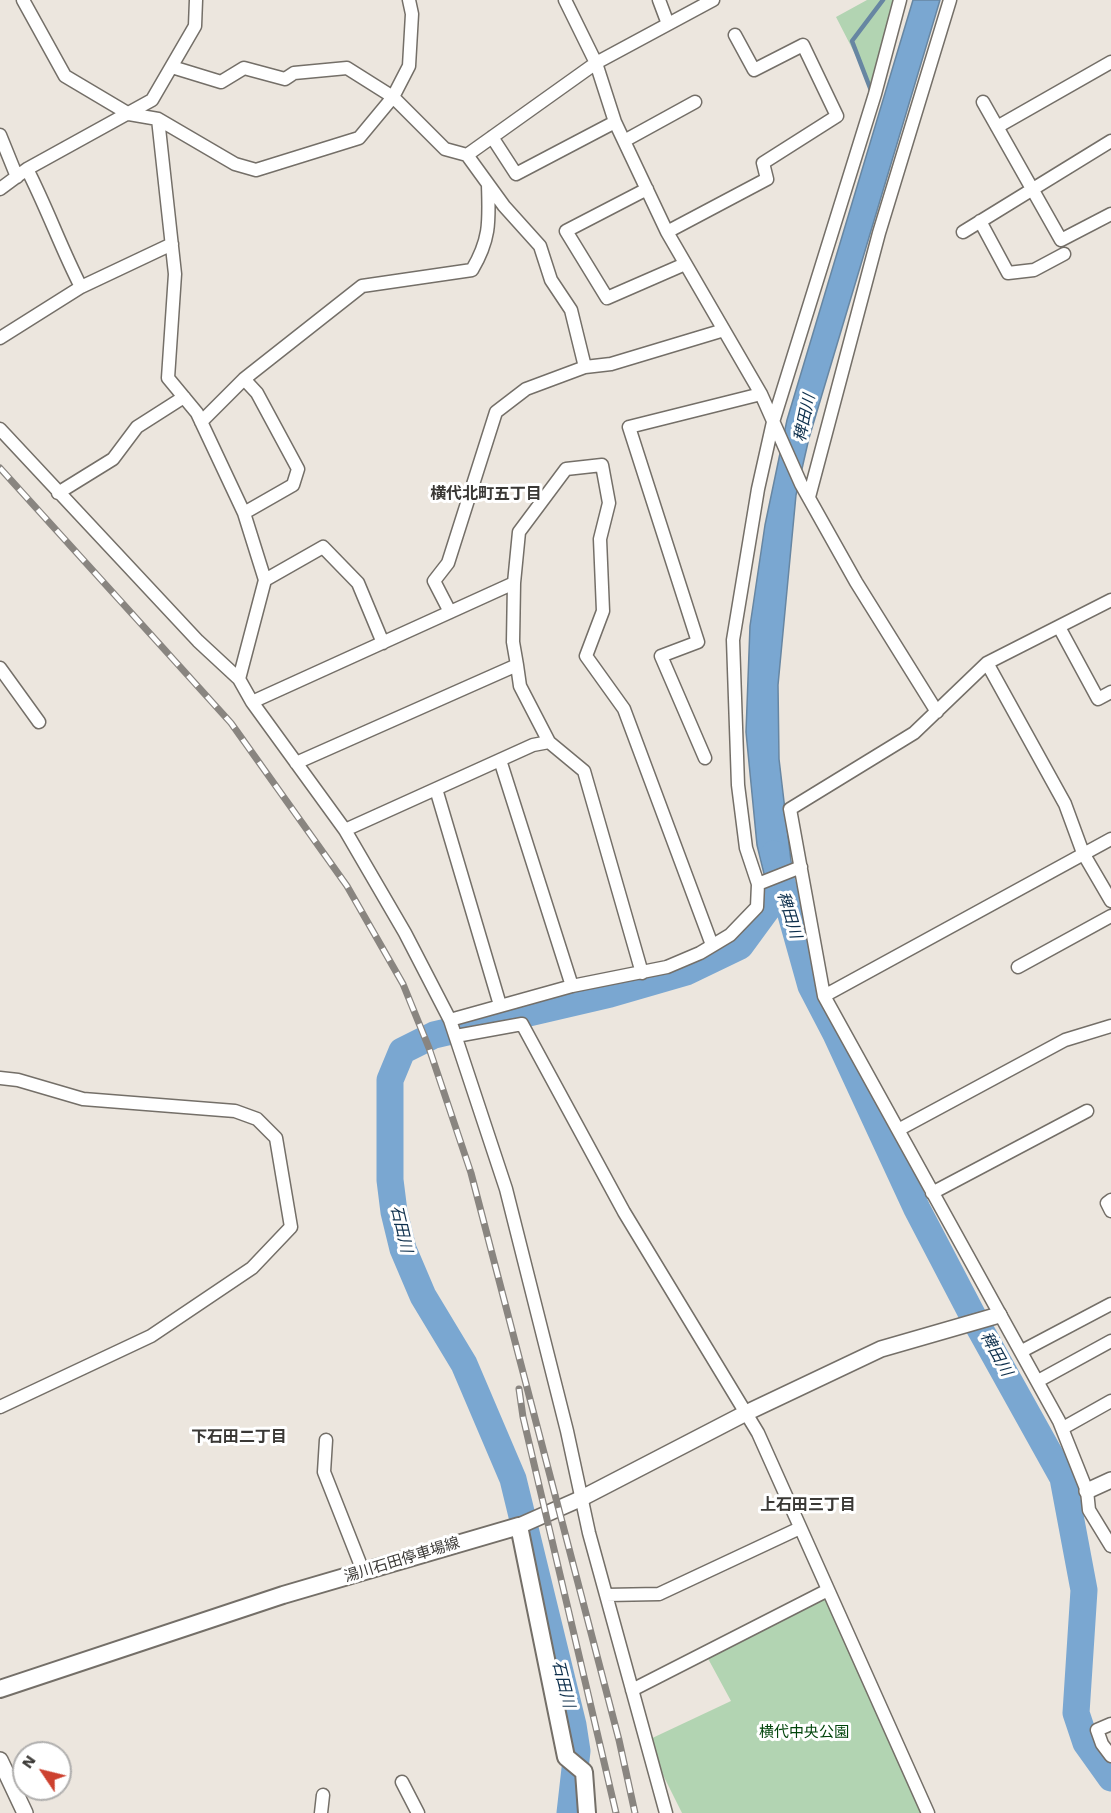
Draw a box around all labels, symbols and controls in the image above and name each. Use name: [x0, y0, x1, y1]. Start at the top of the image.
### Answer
water label: 稗田川: [791, 393, 819, 443]
district label: 横代北町五丁目: [430, 484, 542, 504]
water label: 稗田川: [773, 889, 805, 941]
water label: 石田川: [386, 1203, 416, 1255]
water label: 稗田川: [976, 1328, 1016, 1380]
district label: 下石田二丁目: [191, 1427, 287, 1447]
district label: 上石田三丁目: [760, 1495, 856, 1515]
street label: 湯川石田停車場線: [342, 1534, 462, 1586]
water label: 石田川: [548, 1658, 578, 1710]
park label: 横代中央公園: [759, 1724, 849, 1742]
north arrow: [12, 1741, 72, 1801]
text: N: [17, 1751, 40, 1772]

